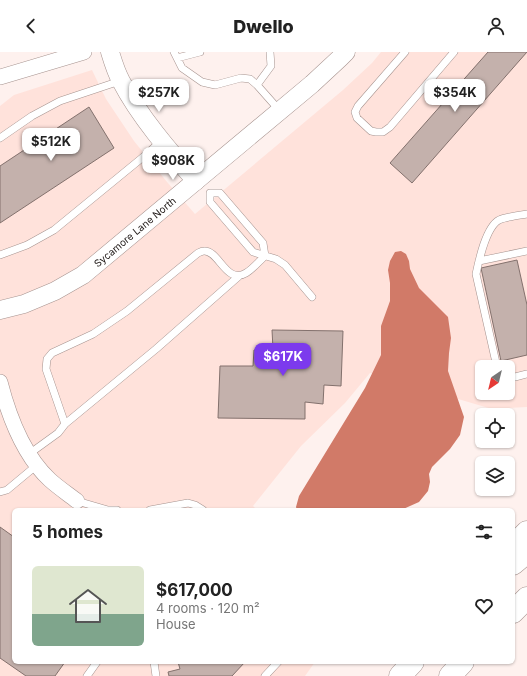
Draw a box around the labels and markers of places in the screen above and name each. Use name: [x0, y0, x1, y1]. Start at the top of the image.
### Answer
pin: $257K: [131, 79, 187, 113]
pin: $354K: [427, 79, 483, 113]
pin: $512K: [23, 128, 79, 162]
pin: $908K: [145, 147, 201, 181]
pin: $617K: [255, 343, 311, 377]

